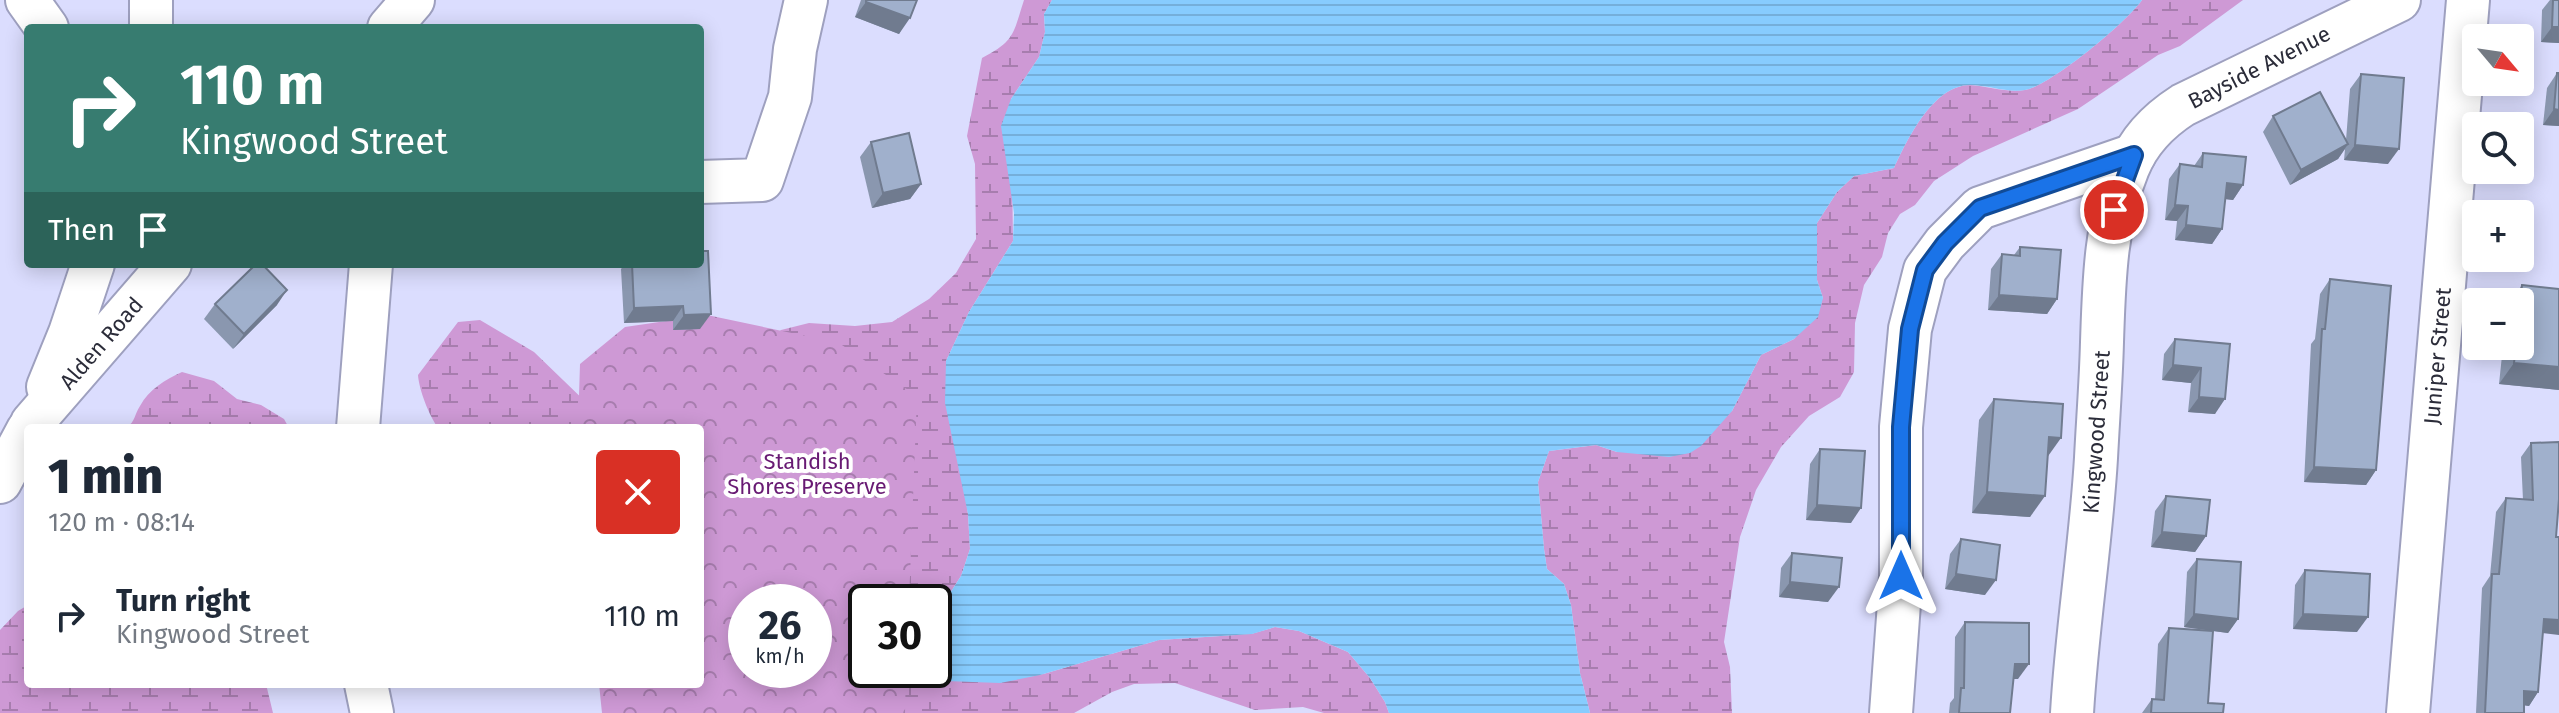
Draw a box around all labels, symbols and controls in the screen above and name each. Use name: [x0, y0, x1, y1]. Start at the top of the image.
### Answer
street label: Bayside Avenue: [2184, 20, 2335, 115]
north arrow: [2462, 24, 2534, 96]
map controls: [2462, 24, 2534, 360]
text: 110 m: [180, 52, 324, 119]
icon: right: [48, 56, 152, 160]
button: search: [2462, 112, 2534, 184]
text: Kingwood Street: [180, 120, 448, 164]
pin: [2080, 176, 2148, 244]
icon: arrive: [2092, 188, 2136, 232]
button: +: [2462, 200, 2534, 272]
icon: arrive: [131, 208, 175, 252]
text: Then: [48, 212, 115, 248]
street label: Juniper Street: [2418, 286, 2457, 426]
button: −: [2462, 288, 2534, 360]
street label: Alden Road: [54, 292, 149, 395]
street label: Kingwood Street: [2077, 349, 2116, 515]
text: 1 min: [48, 448, 163, 506]
park label: Standish Shores Preserve: [727, 448, 887, 500]
button: close: [596, 450, 680, 534]
text: 120 m · 08:14: [48, 507, 195, 538]
position arrow: [1859, 534, 1943, 618]
text: Turn right: [116, 583, 251, 619]
speed limit sign: 30: [848, 584, 952, 688]
icon: right: [48, 594, 92, 638]
text: 110 m: [604, 598, 680, 634]
text: 26: [758, 602, 802, 650]
text: Kingwood Street: [116, 619, 309, 650]
text: km/h: [755, 644, 805, 668]

